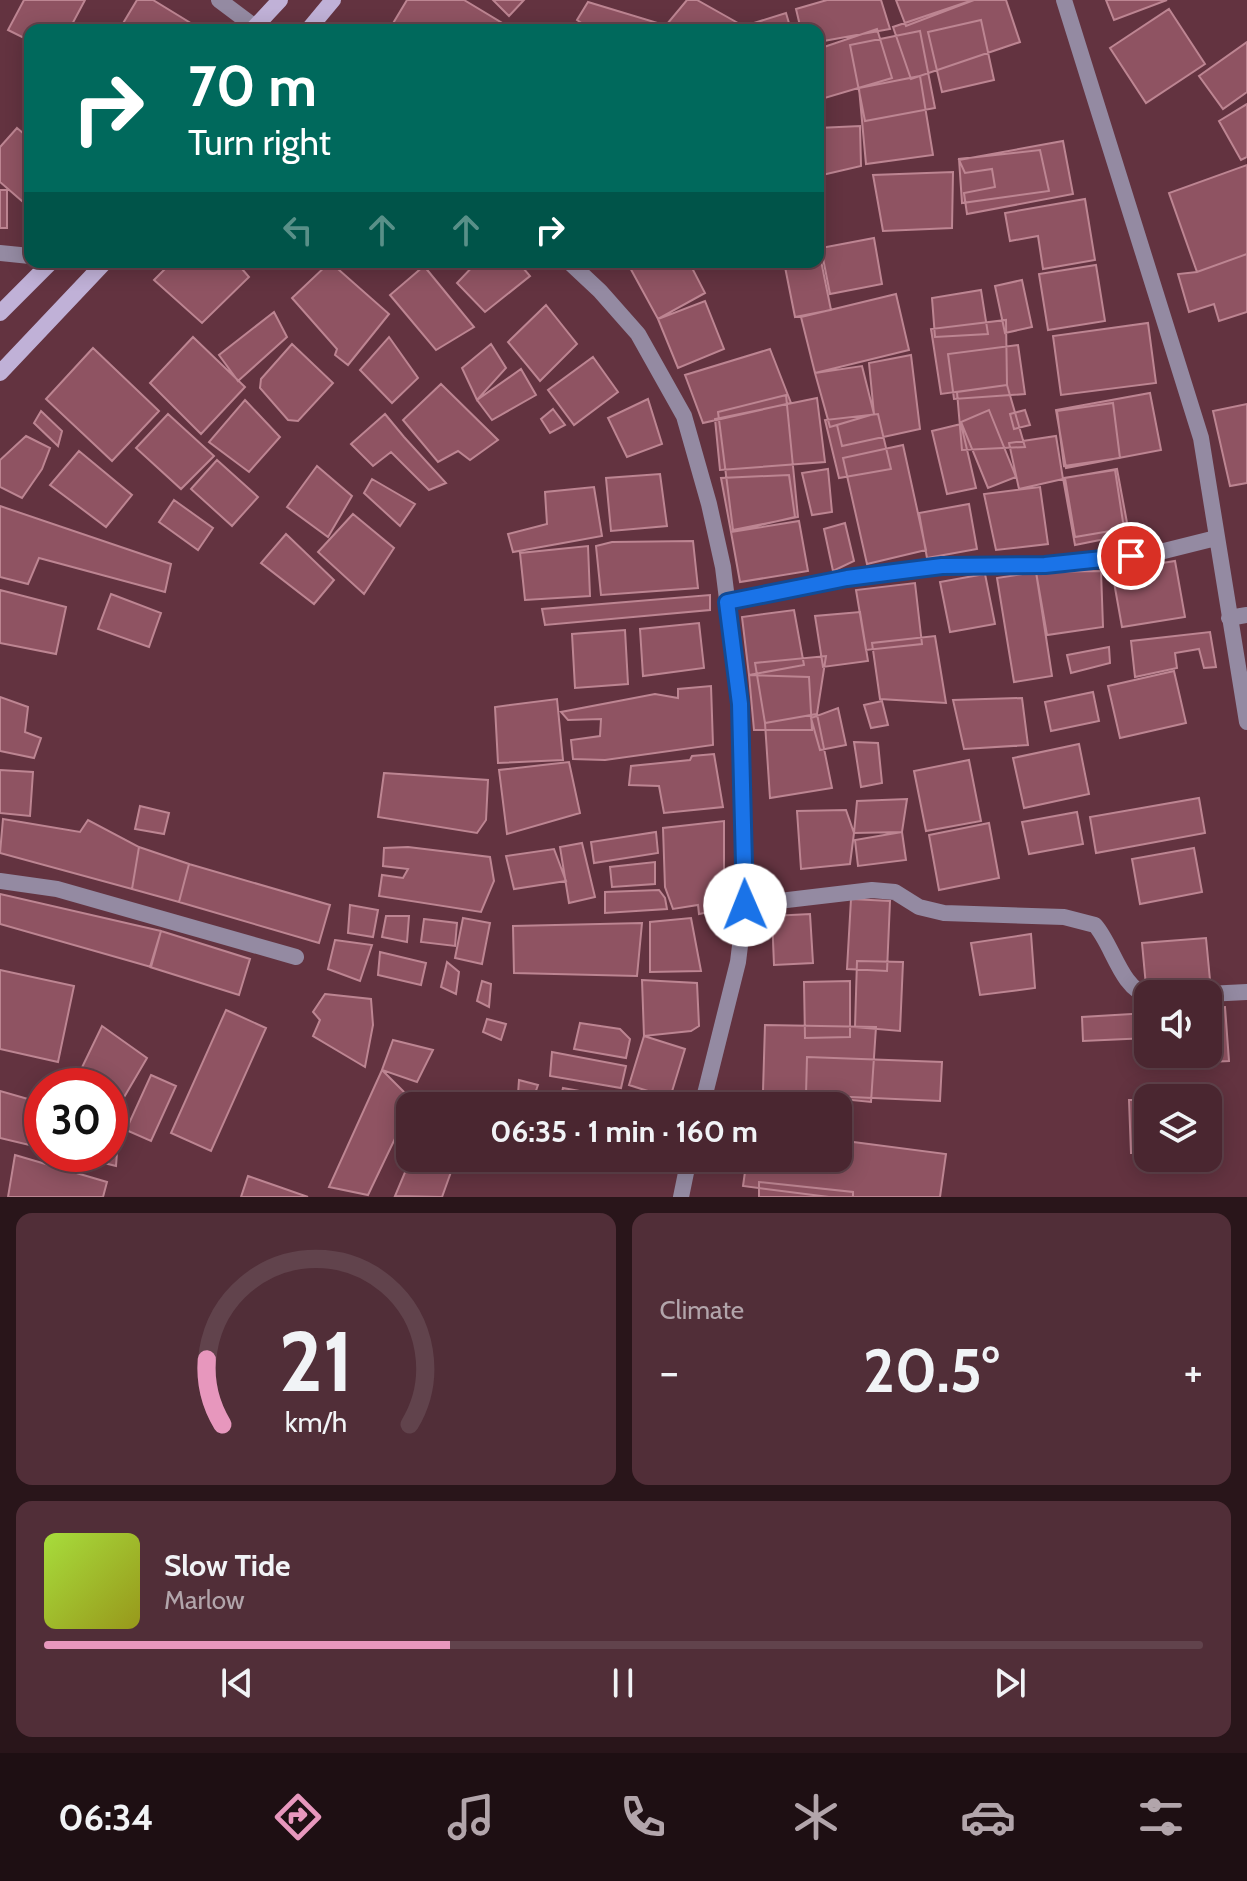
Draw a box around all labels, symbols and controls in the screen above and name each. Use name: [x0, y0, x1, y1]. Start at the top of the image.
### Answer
text: 70 m: [188, 52, 317, 120]
icon: right: [56, 56, 160, 160]
text: Turn right: [188, 120, 331, 164]
icon: left: [276, 208, 320, 252]
icon: ahead: [360, 208, 404, 252]
icon: ahead: [444, 208, 488, 252]
icon: right: [528, 208, 572, 252]
pin: [1097, 522, 1165, 590]
icon: arrive: [1109, 534, 1153, 578]
position arrow: [703, 863, 787, 947]
map controls: [1134, 980, 1222, 1172]
button: sound: [1134, 980, 1222, 1068]
speed limit sign: 30: [24, 1068, 128, 1172]
button: layers: [1134, 1084, 1222, 1172]
text: 06:35 · 1 min · 160 m: [490, 1113, 758, 1150]
text: Climate: [660, 1294, 744, 1326]
text: 21: [278, 1311, 353, 1412]
text: 20.5°: [863, 1334, 999, 1407]
text: −: [660, 1345, 679, 1398]
text: +: [1184, 1345, 1203, 1398]
text: km/h: [284, 1404, 347, 1439]
text: Slow Tide: [164, 1547, 291, 1584]
text: Marlow: [164, 1584, 245, 1616]
icon: previous: [215, 1661, 259, 1705]
icon: pause: [601, 1661, 645, 1705]
icon: next: [988, 1661, 1032, 1705]
icon: directions: [270, 1789, 326, 1845]
icon: music: [443, 1789, 499, 1845]
icon: phone: [615, 1789, 671, 1845]
icon: climate: [788, 1789, 844, 1845]
icon: car: [960, 1789, 1016, 1845]
icon: filters: [1133, 1789, 1189, 1845]
text: 06:34: [58, 1795, 154, 1839]

